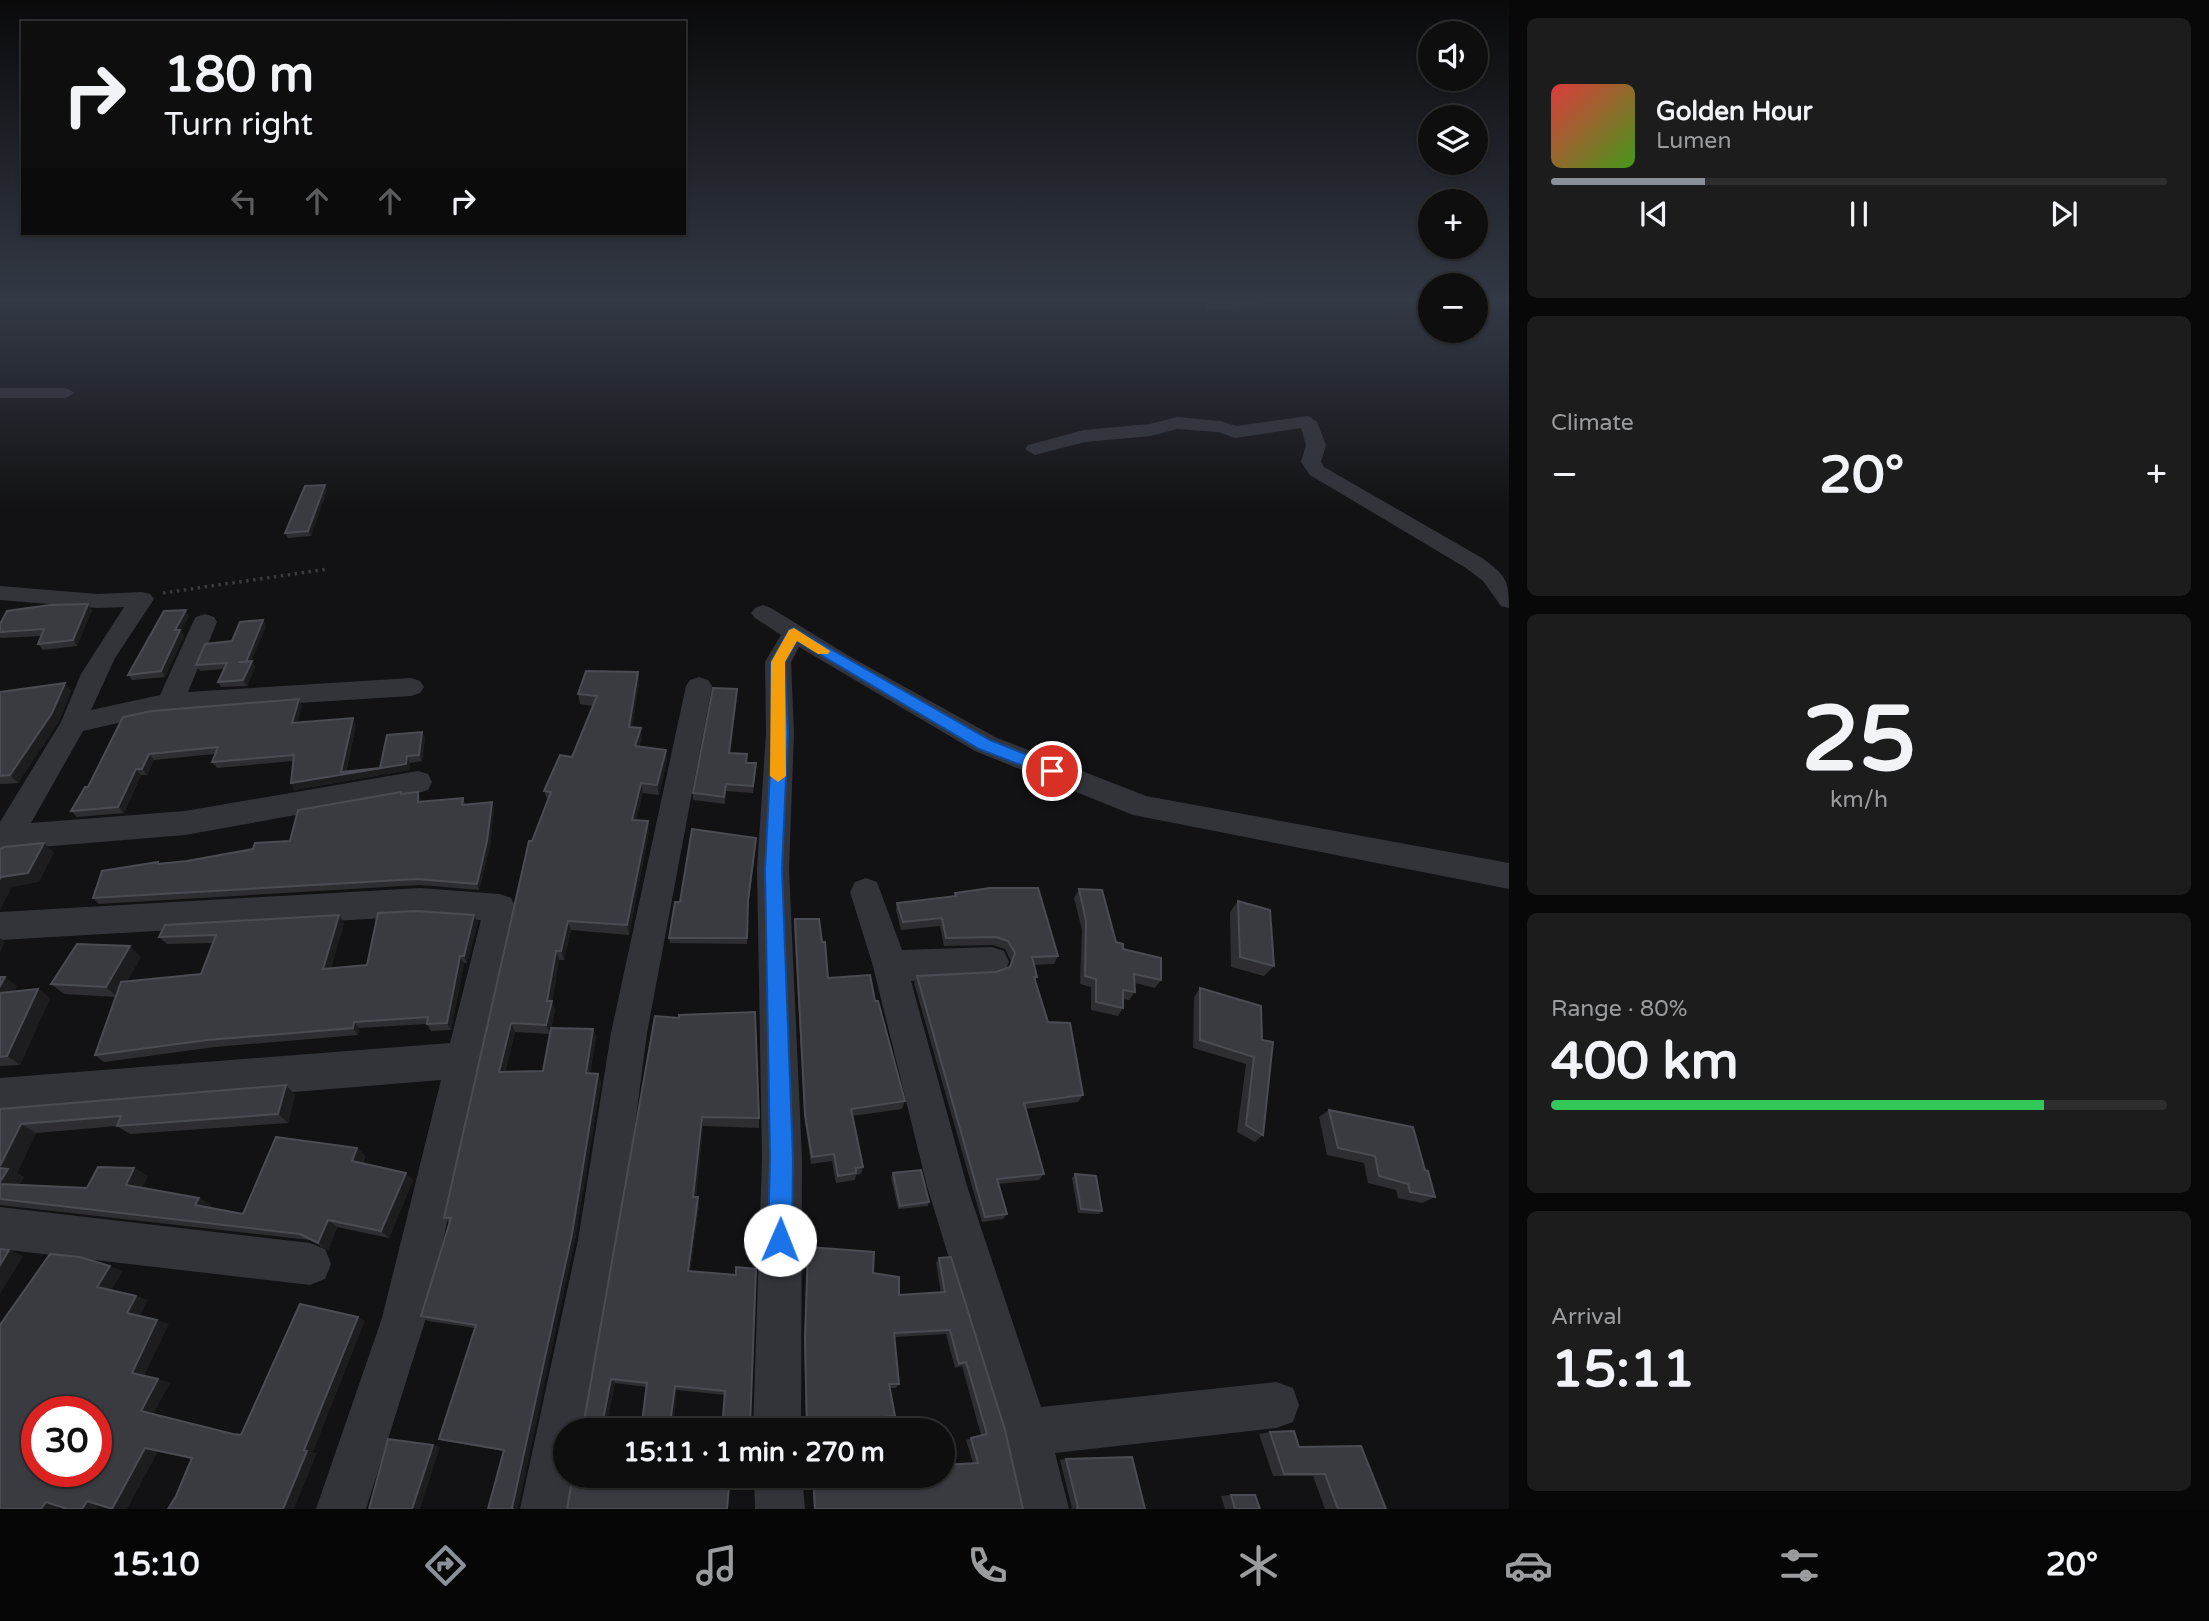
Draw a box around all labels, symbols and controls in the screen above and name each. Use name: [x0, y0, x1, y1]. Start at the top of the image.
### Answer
map controls: [1418, 21, 1488, 343]
button: sound: [1418, 21, 1488, 91]
text: 180 m: [164, 46, 314, 105]
icon: right: [49, 49, 140, 140]
text: Golden Hour: [1656, 96, 1813, 127]
button: layers: [1418, 105, 1488, 175]
text: Turn right: [164, 106, 313, 144]
text: Lumen: [1656, 127, 1731, 155]
icon: left: [225, 182, 263, 220]
icon: ahead: [298, 182, 336, 220]
icon: ahead: [371, 182, 409, 220]
icon: right: [444, 182, 482, 220]
button: +: [1418, 189, 1488, 259]
icon: previous: [1635, 195, 1673, 233]
icon: pause: [1840, 195, 1878, 233]
icon: next: [2045, 195, 2083, 233]
button: −: [1418, 273, 1488, 343]
text: Climate: [1551, 409, 1634, 437]
text: 20°: [1819, 444, 1904, 507]
text: −: [1551, 452, 1578, 498]
text: +: [2146, 452, 2167, 498]
text: 25: [1802, 685, 1916, 795]
pin: [1022, 741, 1082, 801]
icon: arrive: [1033, 752, 1071, 790]
text: km/h: [1830, 786, 1888, 814]
text: Range · 80%: [1551, 995, 1687, 1023]
text: 400 km: [1551, 1030, 1739, 1093]
position arrow: [743, 1203, 817, 1277]
text: Arrival: [1551, 1303, 1622, 1331]
text: 15:11: [1551, 1338, 1695, 1401]
speed limit sign: 30: [21, 1396, 112, 1487]
text: 15:11 · 1 min · 270 m: [623, 1437, 885, 1468]
icon: directions: [421, 1541, 470, 1590]
icon: music: [692, 1541, 741, 1590]
icon: phone: [963, 1541, 1012, 1590]
icon: climate: [1234, 1541, 1283, 1590]
icon: car: [1504, 1541, 1553, 1590]
icon: filters: [1775, 1541, 1824, 1590]
text: 15:10: [111, 1546, 200, 1584]
text: 20°: [2046, 1546, 2098, 1584]

